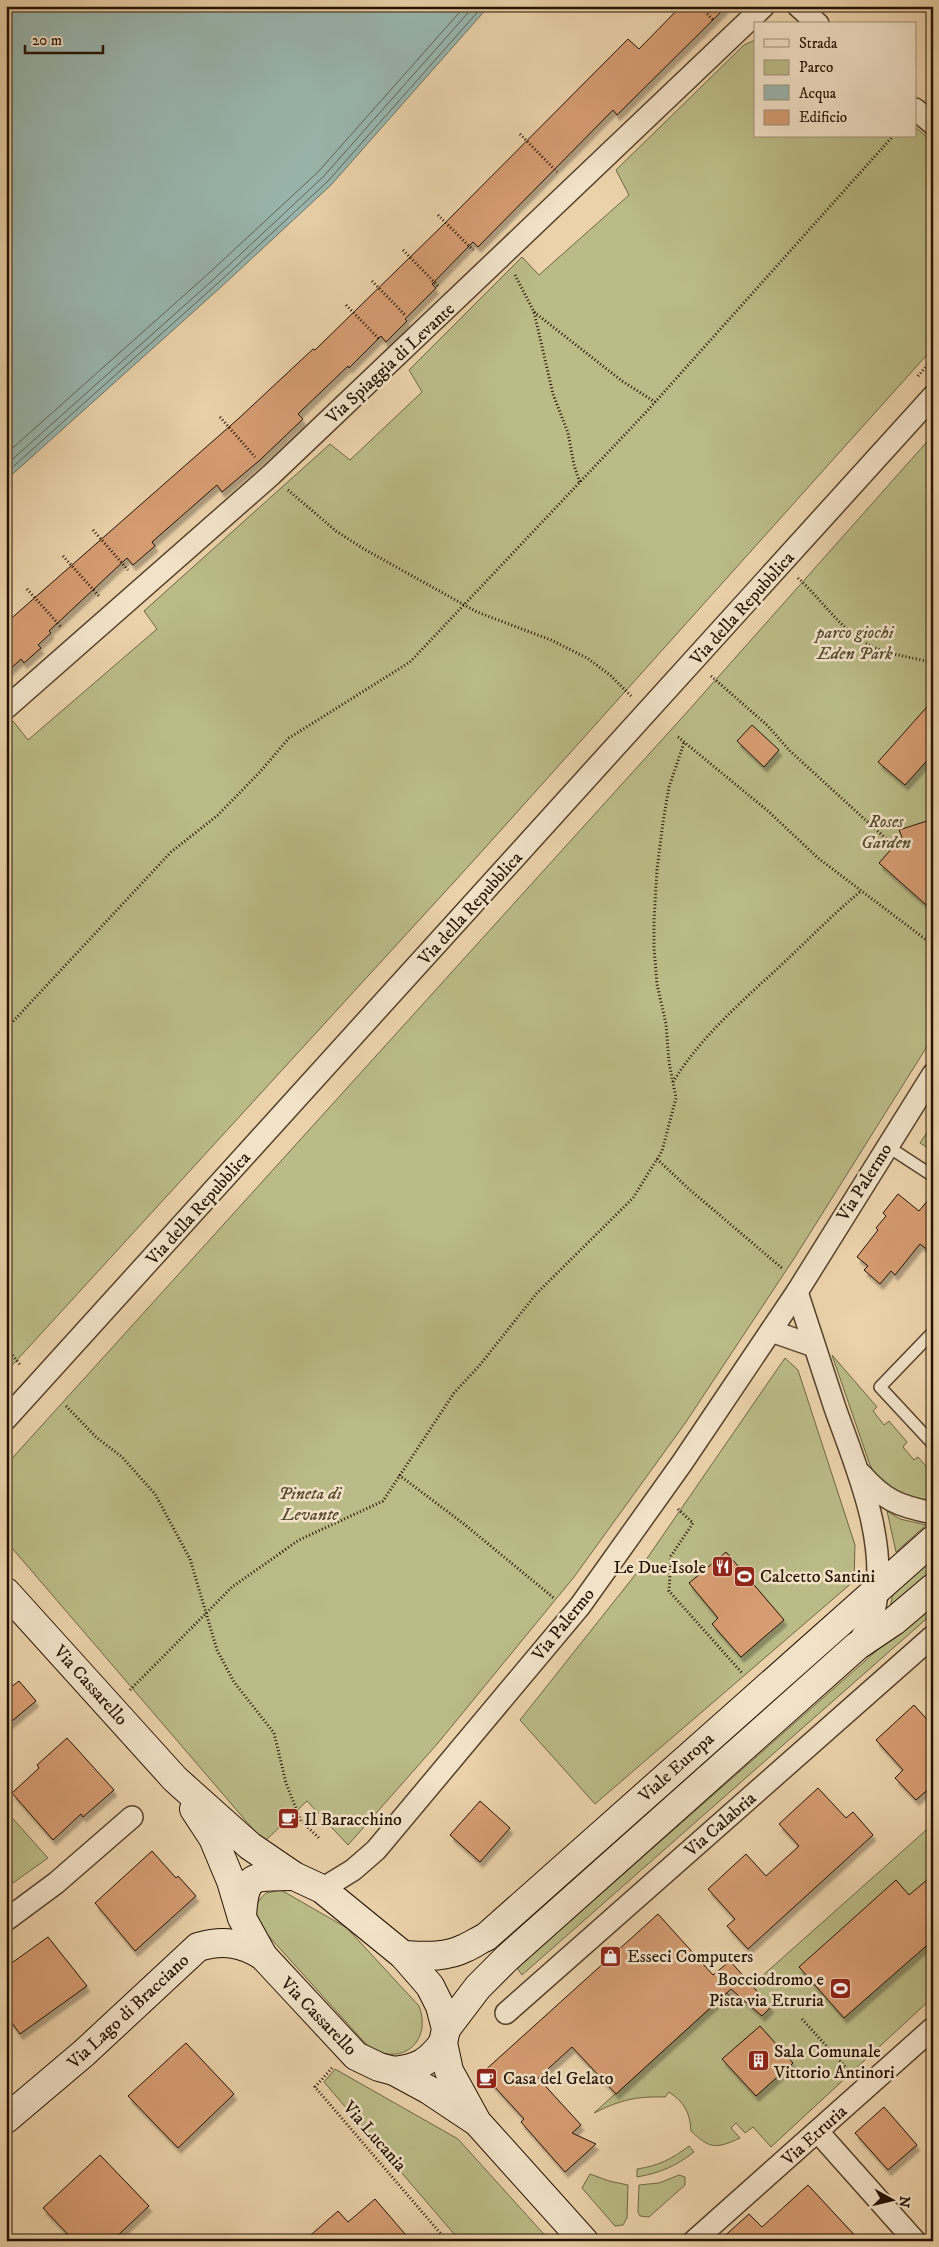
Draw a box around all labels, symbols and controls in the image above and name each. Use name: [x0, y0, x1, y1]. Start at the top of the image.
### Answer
scale bar: [25, 22, 102, 54]
legend: [754, 22, 916, 138]
text: 20 m: [32, 31, 62, 50]
text: Strada: [799, 34, 838, 53]
text: Parco: [799, 58, 833, 77]
text: Acqua: [799, 84, 837, 103]
text: Edificio: [799, 108, 847, 127]
street label: Via Spiaggia di Levante: [321, 298, 460, 430]
street label: Via della Repubblica: [685, 547, 800, 671]
park label: parco giochi Eden Park: [813, 622, 895, 665]
park label: Roses Garden: [861, 811, 911, 854]
street label: Via della Repubblica: [413, 847, 528, 971]
street label: Via Palermo: [832, 1140, 897, 1226]
street label: Via della Repubblica: [141, 1147, 256, 1271]
park label: Pineta di Levante: [278, 1483, 343, 1526]
restaurant icon: Le Due Isole: [710, 1555, 734, 1579]
place label: Le Due Isole: [613, 1557, 706, 1579]
sports icon: Calcetto Santini: [732, 1564, 756, 1588]
place label: Calcetto Santini: [760, 1566, 875, 1588]
street label: Via Palermo: [527, 1584, 600, 1666]
street label: Via Cassarello: [48, 1640, 132, 1730]
street label: Viale Europa: [634, 1728, 719, 1808]
street label: Via Calabria: [680, 1788, 761, 1862]
cafe icon: Il Baracchino: [276, 1807, 300, 1831]
place label: Il Baracchino: [304, 1809, 402, 1831]
shop icon: Esseci Computers: [599, 1944, 623, 1968]
place label: Esseci Computers: [627, 1946, 753, 1968]
street label: Via Lago di Bracciano: [63, 1950, 194, 2074]
place label: Bocciodromo e Pista via Etruria: [709, 1969, 824, 2012]
street label: Via Cassarello: [275, 1972, 361, 2061]
sports icon: Bocciodromo e Pista via Etruria: [828, 1977, 852, 2001]
place label: Sala Comunale Vittorio Antinori: [773, 2041, 895, 2084]
building icon: Sala Comunale Vittorio Antinori: [746, 2049, 770, 2073]
cafe icon: Casa del Gelato: [475, 2066, 499, 2090]
place label: Casa del Gelato: [503, 2068, 614, 2090]
street label: Via Lucania: [337, 2096, 411, 2177]
street label: Via Etruria: [777, 2100, 852, 2171]
north arrow: [866, 2174, 916, 2224]
text: N: [894, 2195, 914, 2209]

